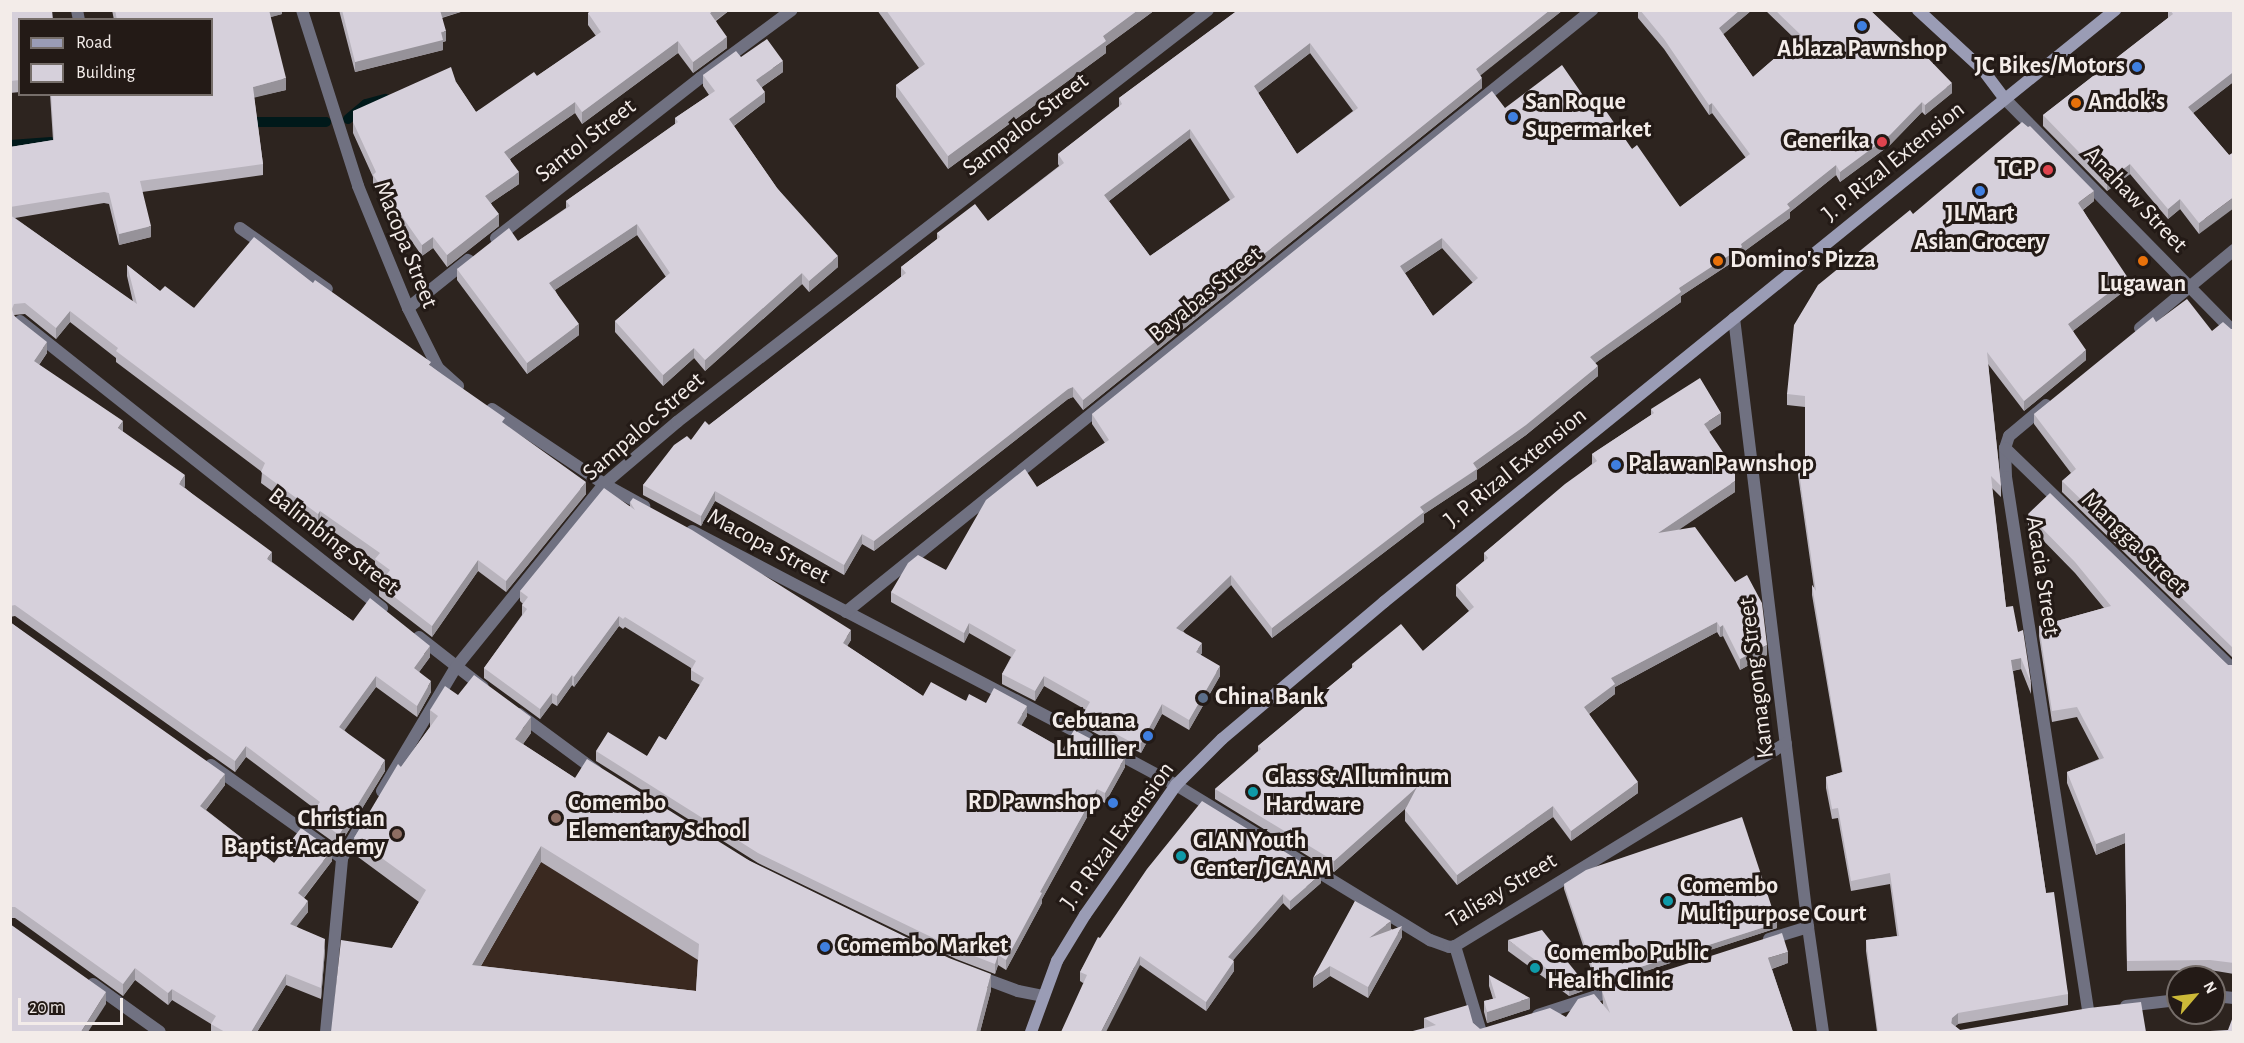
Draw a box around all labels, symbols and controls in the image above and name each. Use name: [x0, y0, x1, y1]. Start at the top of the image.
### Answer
legend: [18, 18, 213, 96]
marker: Ablaza Pawnshop: [1855, 19, 1869, 33]
text: Road: [76, 34, 112, 52]
place label: Ablaza Pawnshop: [1777, 36, 1947, 64]
place label: JC Bikes/Motors: [1974, 53, 2125, 81]
marker: JC Bikes/Motors: [2130, 60, 2144, 74]
text: Building: [76, 64, 135, 82]
street label: Sampaloc Street: [957, 67, 1095, 183]
place label: San Roque Supermarket: [1525, 89, 1651, 145]
place label: Andok's: [2088, 89, 2165, 117]
street label: Santol Street: [530, 93, 642, 189]
street label: J. P. Rizal Extension: [1817, 96, 1971, 228]
marker: Andok's: [2069, 96, 2083, 110]
marker: San Roque Supermarket: [1506, 110, 1520, 124]
place label: Generika: [1783, 128, 1870, 156]
marker: Generika: [1875, 135, 1889, 149]
street label: Anahaw Street: [2077, 141, 2193, 259]
place label: TGP: [1997, 156, 2036, 184]
marker: TGP: [2041, 163, 2055, 177]
street label: Macopa Street: [366, 177, 444, 313]
marker: JL Mart Asian Grocery: [1973, 184, 1987, 198]
place label: JL Mart Asian Grocery: [1914, 201, 2046, 257]
street label: Bayabas Street: [1144, 241, 1268, 349]
place label: Domino's Pizza: [1730, 247, 1876, 275]
marker: Domino's Pizza: [1711, 254, 1725, 268]
marker: Lugawan: [2136, 254, 2150, 268]
place label: Lugawan: [2100, 271, 2186, 299]
street label: Sampaloc Street: [577, 366, 711, 488]
street label: J. P. Rizal Extension: [1439, 402, 1593, 534]
place label: Palawan Pawnshop: [1628, 451, 1814, 479]
marker: Palawan Pawnshop: [1609, 458, 1623, 472]
street label: Balimbing Street: [262, 482, 404, 602]
street label: Mangga Street: [2075, 486, 2193, 602]
street label: Macopa Street: [702, 503, 834, 591]
street label: Acacia Street: [2018, 514, 2066, 638]
street label: Kamagong Street: [1733, 596, 1781, 760]
place label: China Bank: [1215, 684, 1324, 712]
marker: China Bank: [1196, 691, 1210, 705]
place label: Cebuana Lhuillier: [1052, 708, 1136, 764]
marker: Cebuana Lhuillier: [1141, 729, 1155, 743]
street label: J. P. Rizal Extension: [1055, 757, 1181, 915]
place label: Glass & Alluminum Hardware: [1265, 764, 1449, 820]
marker: Glass & Alluminum Hardware: [1246, 785, 1260, 799]
place label: RD Pawnshop: [968, 789, 1101, 817]
place label: Comembo Elementary School: [568, 790, 747, 846]
marker: RD Pawnshop: [1106, 796, 1120, 810]
place label: Christian Baptist Academy: [224, 806, 385, 862]
marker: Comembo Elementary School: [549, 811, 563, 825]
marker: Christian Baptist Academy: [390, 827, 404, 841]
place label: GIAN Youth Center/JCAAM: [1193, 828, 1332, 884]
street label: Talisay Street: [1442, 847, 1562, 935]
marker: GIAN Youth Center/JCAAM: [1174, 849, 1188, 863]
place label: Comembo Multipurpose Court: [1680, 873, 1866, 929]
marker: Comembo Multipurpose Court: [1661, 894, 1675, 908]
place label: Comembo Market: [837, 933, 1008, 961]
marker: Comembo Market: [818, 940, 832, 954]
place label: Comembo Public Health Clinic: [1547, 940, 1709, 996]
marker: Comembo Public Health Clinic: [1528, 961, 1542, 975]
north arrow: [2166, 965, 2226, 1025]
text: N: [2200, 979, 2220, 996]
scale bar: [21, 986, 126, 1024]
text: 20 m: [29, 999, 64, 1017]

